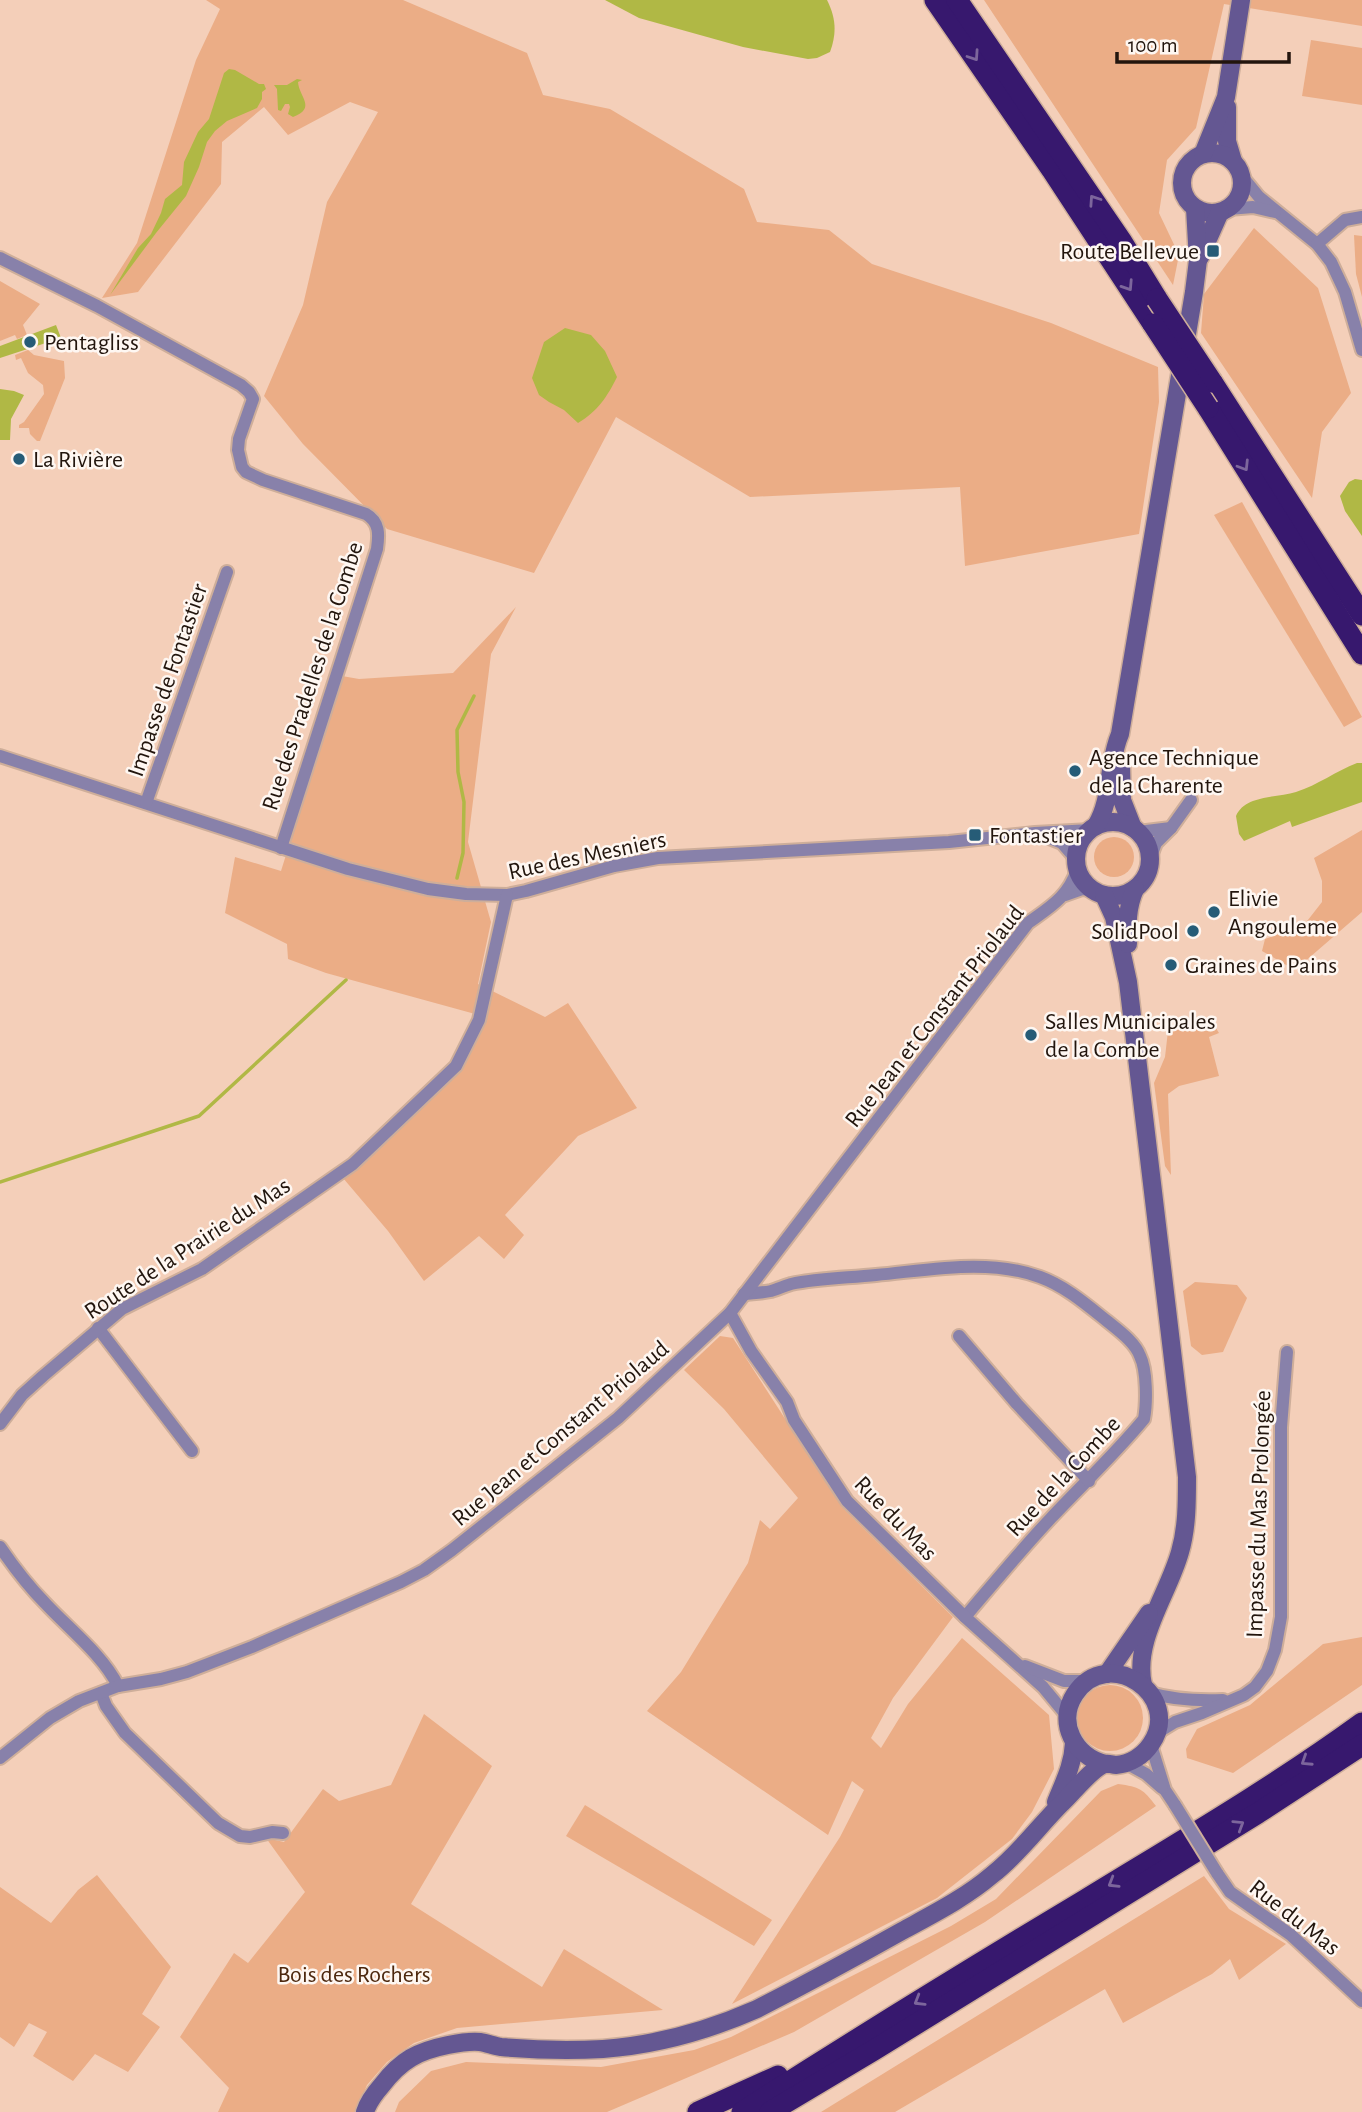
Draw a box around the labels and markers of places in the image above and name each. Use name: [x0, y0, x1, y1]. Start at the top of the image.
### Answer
place label: Route Bellevue: [1060, 240, 1199, 264]
marker: Route Bellevue: [1205, 243, 1221, 259]
place label: Pentagliss: [44, 331, 139, 355]
marker: Pentagliss: [22, 334, 38, 350]
place label: La Rivière: [33, 448, 123, 472]
marker: La Rivière: [11, 451, 27, 467]
place label: Agence Technique de la Charente: [1089, 746, 1259, 798]
marker: Agence Technique de la Charente: [1067, 763, 1083, 779]
place label: Fontastier: [989, 824, 1083, 848]
marker: Fontastier: [967, 827, 983, 843]
place label: Elivie Angouleme: [1228, 887, 1337, 939]
marker: Elivie Angouleme: [1206, 904, 1222, 920]
place label: SolidPool: [1091, 920, 1179, 944]
marker: SolidPool: [1185, 923, 1201, 939]
place label: Graines de Pains: [1185, 954, 1337, 978]
marker: Graines de Pains: [1163, 957, 1179, 973]
place label: Salles Municipales de la Combe: [1045, 1010, 1216, 1062]
marker: Salles Municipales de la Combe: [1023, 1027, 1039, 1043]

